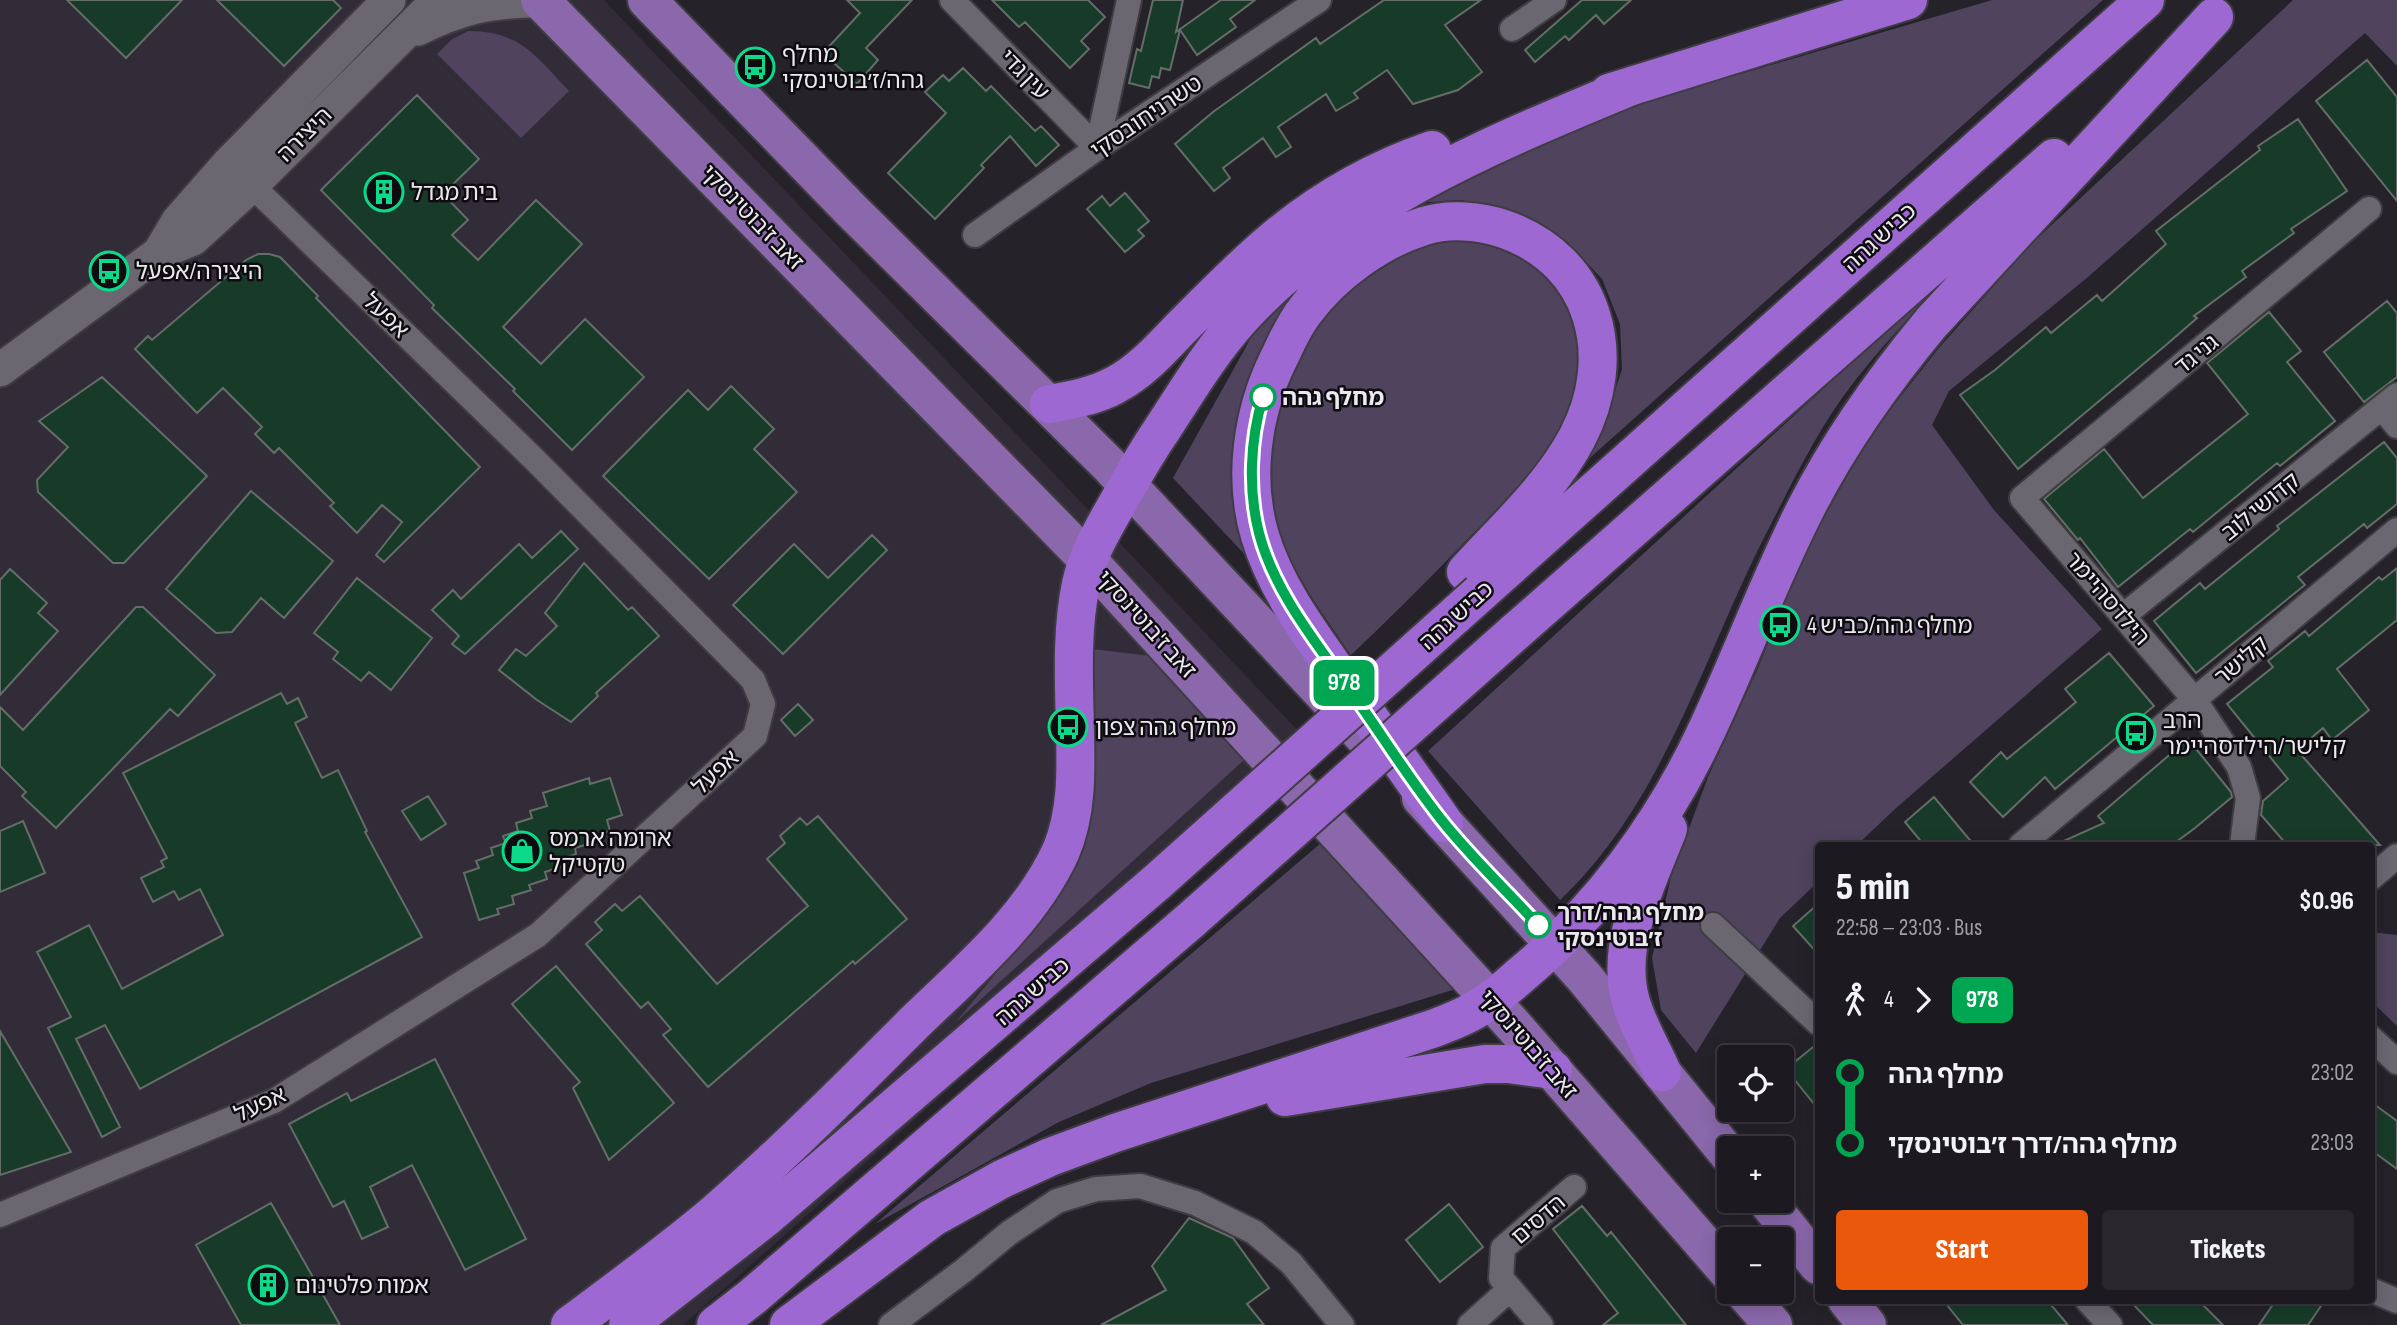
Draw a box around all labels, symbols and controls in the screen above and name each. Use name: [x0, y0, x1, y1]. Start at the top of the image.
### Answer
place label: מחלף גהה/ז׳בוטינסקי: [782, 41, 924, 95]
street label: עין גדי: [994, 44, 1055, 106]
bus stop icon: מחלף גהה/ז׳בוטינסקי: [734, 46, 776, 88]
street label: טשרניחובסקי: [1085, 69, 1208, 164]
street label: היצירה: [271, 101, 338, 168]
street label: זאב ז'בוטינסקי: [695, 159, 810, 276]
building icon: בית מגדל: [363, 171, 405, 213]
place label: בית מגדל: [411, 179, 498, 207]
street label: כביש גהה: [1837, 197, 1922, 278]
bus stop icon: היצירה/אפעל: [88, 250, 130, 292]
place label: היצירה/אפעל: [136, 258, 263, 286]
street label: אפעל: [356, 287, 414, 344]
street label: גני גד: [2169, 328, 2225, 381]
marker: מחלף גהה: [1250, 384, 1276, 410]
place label: מחלף גהה: [1282, 384, 1384, 412]
street label: קדושי לוב: [2216, 467, 2306, 547]
street label: הילדסהיימר: [2059, 546, 2155, 651]
street label: זאב ז'בוטינסקי: [1090, 565, 1202, 685]
street label: כביש גהה: [1414, 575, 1499, 656]
bus stop icon: מחלף גהה/כביש 4: [1759, 604, 1801, 646]
place label: מחלף גהה/כביש 4: [1807, 612, 1972, 640]
street label: קלישר: [2209, 630, 2274, 691]
line badge: 978: [1304, 660, 1384, 706]
text: 978: [1327, 668, 1361, 697]
bus stop icon: מחלף גהה צפון: [1047, 706, 1089, 748]
place label: הרב קלישר/הילדסהיימר: [2163, 707, 2346, 761]
bus stop icon: הרב קלישר/הילדסהיימר: [2115, 712, 2157, 754]
place label: מחלף גהה צפון: [1095, 714, 1236, 742]
street label: אפעל: [687, 744, 745, 801]
place label: ארומה ארמס טקטיקל: [549, 825, 672, 879]
shop icon: ארומה ארמס טקטיקל: [501, 830, 543, 872]
text: 5 min: [1836, 865, 1910, 910]
text: $0.96: [2299, 886, 2354, 917]
place label: מחלף גהה/דרך ז׳בוטינסקי: [1557, 899, 1704, 953]
marker: מחלף גהה/דרך ז׳בוטינסקי: [1525, 912, 1551, 938]
text: 22:58 – 23:03 · Bus: [1836, 914, 1982, 942]
street label: כביש גהה: [990, 952, 1076, 1032]
icon: walk: [1836, 981, 1874, 1019]
icon: forward: [1904, 981, 1942, 1019]
street label: זאב ז'בוטינסקי: [1473, 984, 1583, 1105]
text: 978: [1966, 985, 1999, 1014]
text: 4: [1884, 986, 1894, 1014]
map controls: [1717, 1045, 1794, 1304]
button: locate: [1717, 1045, 1794, 1122]
text: 23:02: [2311, 1059, 2354, 1087]
text: מחלף גהה: [1888, 1060, 2003, 1091]
street label: אפעל: [230, 1081, 291, 1129]
text: 23:03: [2311, 1129, 2354, 1157]
text: מחלף גהה/דרך ז׳בוטינסקי: [1888, 1130, 2177, 1161]
button: +: [1717, 1136, 1794, 1213]
street label: הדסים: [1506, 1189, 1572, 1251]
button: Start: [1836, 1210, 2088, 1290]
button: Tickets: [2102, 1210, 2354, 1290]
button: −: [1717, 1227, 1794, 1304]
building icon: אמות פלטינום: [247, 1264, 289, 1306]
place label: אמות פלטינום: [295, 1272, 429, 1300]

